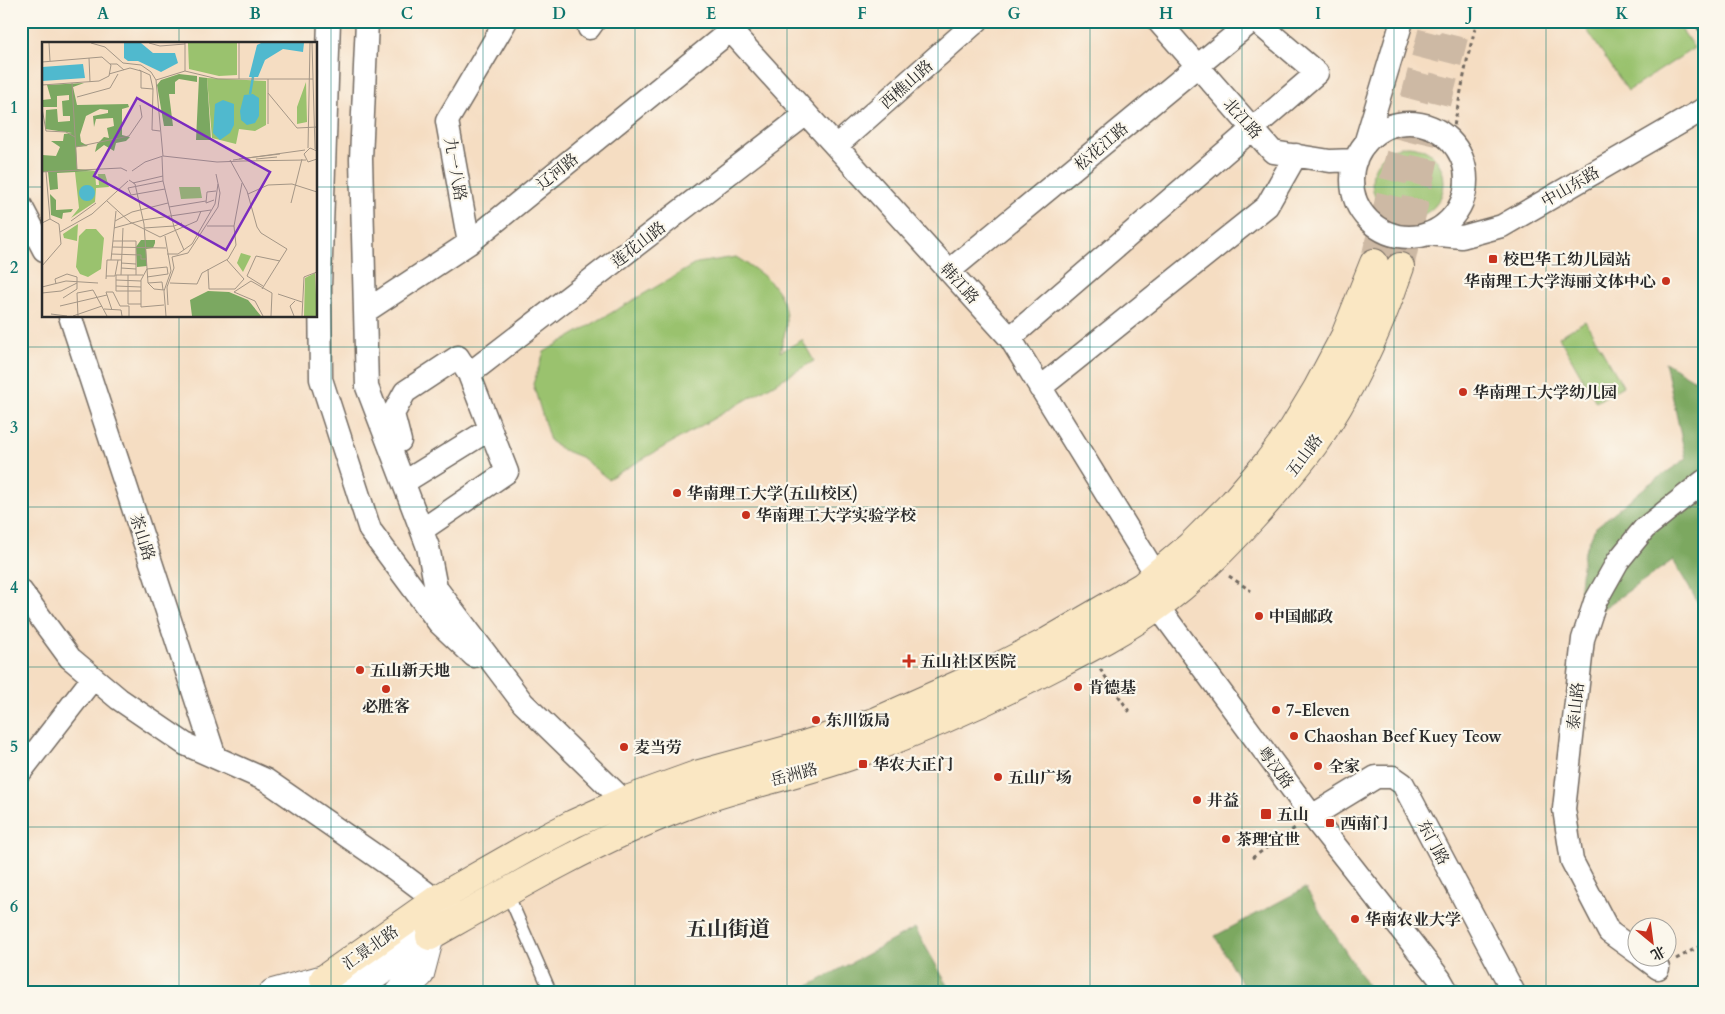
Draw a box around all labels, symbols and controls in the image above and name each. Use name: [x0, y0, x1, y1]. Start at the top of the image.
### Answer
text: A: [97, 3, 109, 25]
text: B: [249, 3, 261, 25]
text: C: [401, 3, 413, 25]
text: D: [552, 3, 566, 25]
text: E: [706, 3, 716, 25]
text: F: [857, 3, 867, 25]
text: G: [1007, 3, 1021, 25]
text: H: [1159, 3, 1173, 25]
text: I: [1315, 3, 1321, 25]
text: J: [1465, 3, 1473, 25]
text: K: [1616, 3, 1629, 25]
inset map: [42, 42, 318, 318]
street label: 西樵山路: [876, 55, 938, 114]
street label: 北江路: [1218, 93, 1266, 144]
text: 1: [10, 97, 18, 119]
street label: 松花江路: [1070, 118, 1133, 176]
street label: 九一八路: [439, 136, 471, 203]
street label: 辽河路: [532, 148, 583, 195]
street label: 中山东路: [1537, 161, 1604, 212]
street label: 莲花山路: [607, 216, 671, 273]
place label: 校巴华工幼儿园站: [1503, 249, 1631, 271]
marker: 校巴华工幼儿园站: [1487, 253, 1499, 265]
text: 2: [10, 257, 18, 279]
street label: 韩江路: [935, 258, 983, 309]
place label: 华南理工大学海丽文体中心: [1464, 271, 1656, 293]
marker: 华南理工大学海丽文体中心: [1660, 275, 1672, 287]
place label: 华南理工大学幼儿园: [1473, 382, 1617, 404]
marker: 华南理工大学幼儿园: [1457, 386, 1469, 398]
text: 3: [10, 417, 18, 439]
street label: 五山路: [1282, 430, 1328, 481]
place label: 华南理工大学(五山校区): [687, 483, 858, 505]
marker: 华南理工大学(五山校区): [671, 487, 683, 499]
place label: 华南理工大学实验学校: [756, 505, 916, 527]
marker: 华南理工大学实验学校: [740, 509, 752, 521]
street label: 茶山路: [124, 511, 160, 564]
text: 4: [10, 577, 18, 599]
place label: 中国邮政: [1269, 606, 1333, 628]
marker: 中国邮政: [1253, 610, 1265, 622]
place label: 五山社区医院: [920, 651, 1016, 673]
marker: 五山社区医院: [902, 654, 916, 668]
place label: 五山新天地: [370, 660, 450, 682]
marker: 五山新天地: [354, 664, 366, 676]
place label: 肯德基: [1088, 677, 1136, 699]
marker: 肯德基: [1072, 681, 1084, 693]
street label: 泰山路: [1563, 681, 1589, 731]
marker: 必胜客: [380, 683, 392, 695]
place label: 必胜客: [362, 696, 410, 718]
place label: 7-Eleven: [1286, 700, 1350, 722]
marker: 7-Eleven: [1270, 704, 1282, 716]
place label: 东川饭局: [826, 710, 890, 732]
marker: 东川饭局: [810, 714, 822, 726]
place label: Chaoshan Beef Kuey Teow: [1304, 726, 1502, 748]
marker: Chaoshan Beef Kuey Teow: [1288, 730, 1300, 742]
text: 5: [10, 736, 18, 758]
place label: 麦当劳: [634, 737, 682, 759]
marker: 麦当劳: [618, 741, 630, 753]
street label: 粤汉路: [1252, 742, 1298, 793]
place label: 华农大正门: [873, 754, 953, 776]
place label: 全家: [1328, 756, 1360, 778]
street label: 岳洲路: [768, 758, 820, 792]
marker: 华农大正门: [857, 758, 869, 770]
marker: 全家: [1312, 760, 1324, 772]
place label: 五山广场: [1008, 767, 1072, 789]
marker: 五山广场: [992, 771, 1004, 783]
place label: 井益: [1207, 790, 1239, 812]
marker: 井益: [1191, 794, 1203, 806]
place label: 五山: [1277, 804, 1309, 826]
marker: 五山: [1259, 807, 1273, 821]
place label: 西南门: [1340, 813, 1388, 835]
street label: 东门路: [1412, 816, 1454, 869]
marker: 西南门: [1324, 817, 1336, 829]
place label: 茶理宜世: [1236, 829, 1300, 851]
marker: 茶理宜世: [1220, 833, 1232, 845]
text: 6: [10, 896, 18, 918]
place label: 华南农业大学: [1365, 909, 1461, 931]
marker: 华南农业大学: [1349, 913, 1361, 925]
district label: 五山街道: [686, 915, 770, 944]
north arrow: [1628, 916, 1678, 966]
street label: 汇景北路: [338, 920, 403, 975]
text: 北: [1647, 941, 1669, 965]

